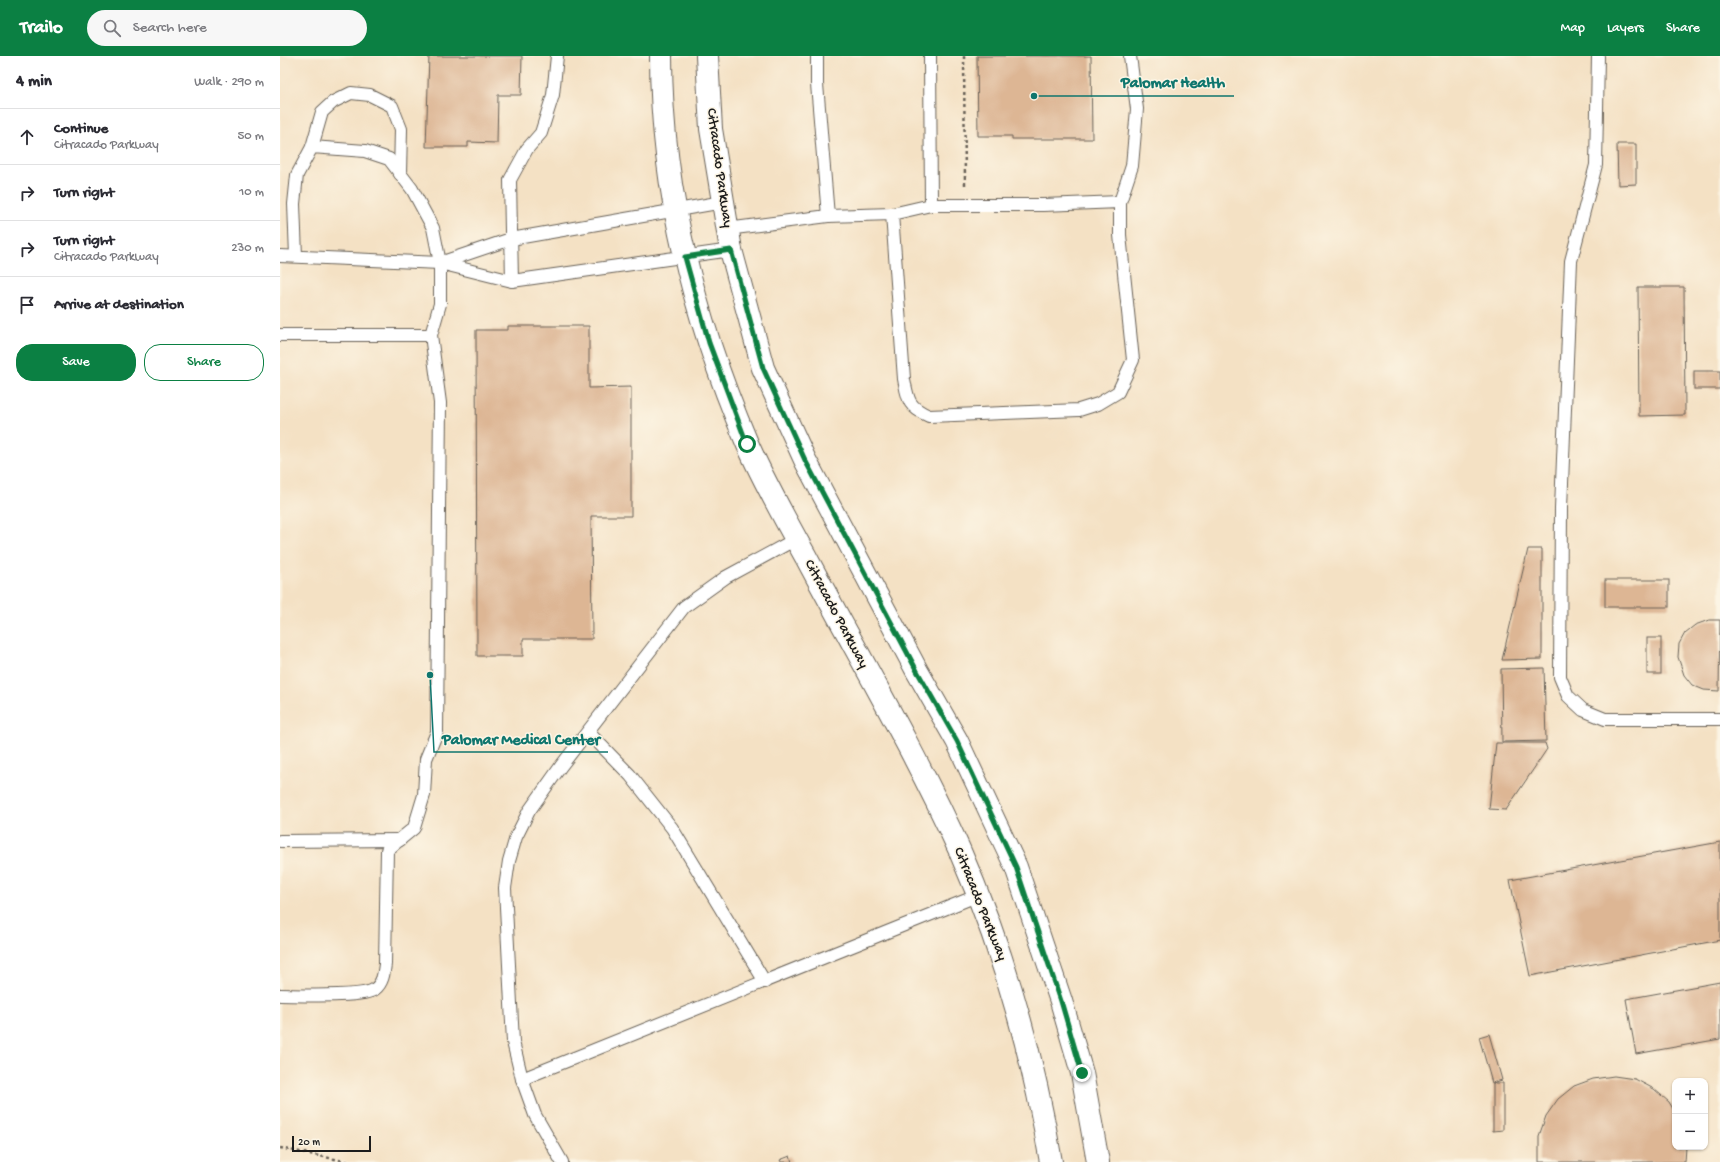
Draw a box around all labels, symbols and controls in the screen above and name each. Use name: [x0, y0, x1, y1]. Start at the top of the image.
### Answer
search box: [87, 10, 367, 46]
text: Trailo: [20, 17, 63, 40]
icon: search: [101, 17, 123, 39]
text: Search here: [133, 19, 207, 37]
text: Map: [1561, 20, 1585, 37]
text: Layers: [1607, 20, 1644, 37]
text: Share: [1666, 20, 1700, 37]
callout: Palomar Health: [1113, 68, 1234, 96]
text: 4 min: [16, 72, 52, 92]
text: Walk · 290 m: [194, 75, 264, 90]
text: Palomar Health: [1120, 75, 1225, 94]
street label: Citracado Parkway: [702, 107, 736, 230]
text: Continue: [54, 120, 108, 138]
icon: ahead: [16, 126, 38, 148]
text: 50 m: [237, 129, 264, 144]
text: Citracado Parkway: [54, 138, 159, 153]
icon: right: [16, 182, 38, 204]
text: Turn right: [54, 184, 114, 202]
text: 10 m: [239, 185, 264, 200]
text: Turn right: [54, 232, 114, 250]
icon: right: [16, 238, 38, 260]
text: 230 m: [231, 241, 264, 256]
text: Citracado Parkway: [54, 250, 159, 265]
icon: arrive: [16, 294, 38, 316]
text: Arrive at destination: [54, 296, 184, 314]
button: Save: [16, 344, 136, 381]
button: Share: [144, 344, 264, 381]
route start: [738, 435, 756, 453]
street label: Citracado Parkway: [800, 557, 873, 672]
callout: Palomar Medical Center: [434, 724, 608, 752]
text: Palomar Medical Center: [441, 732, 602, 751]
street label: Citracado Parkway: [949, 845, 1011, 964]
route end: [1073, 1064, 1091, 1082]
map controls: [1672, 1078, 1708, 1150]
button: +: [1672, 1078, 1708, 1114]
button: −: [1672, 1114, 1708, 1150]
scale bar: [292, 1134, 371, 1153]
text: 20 m: [298, 1137, 320, 1149]

